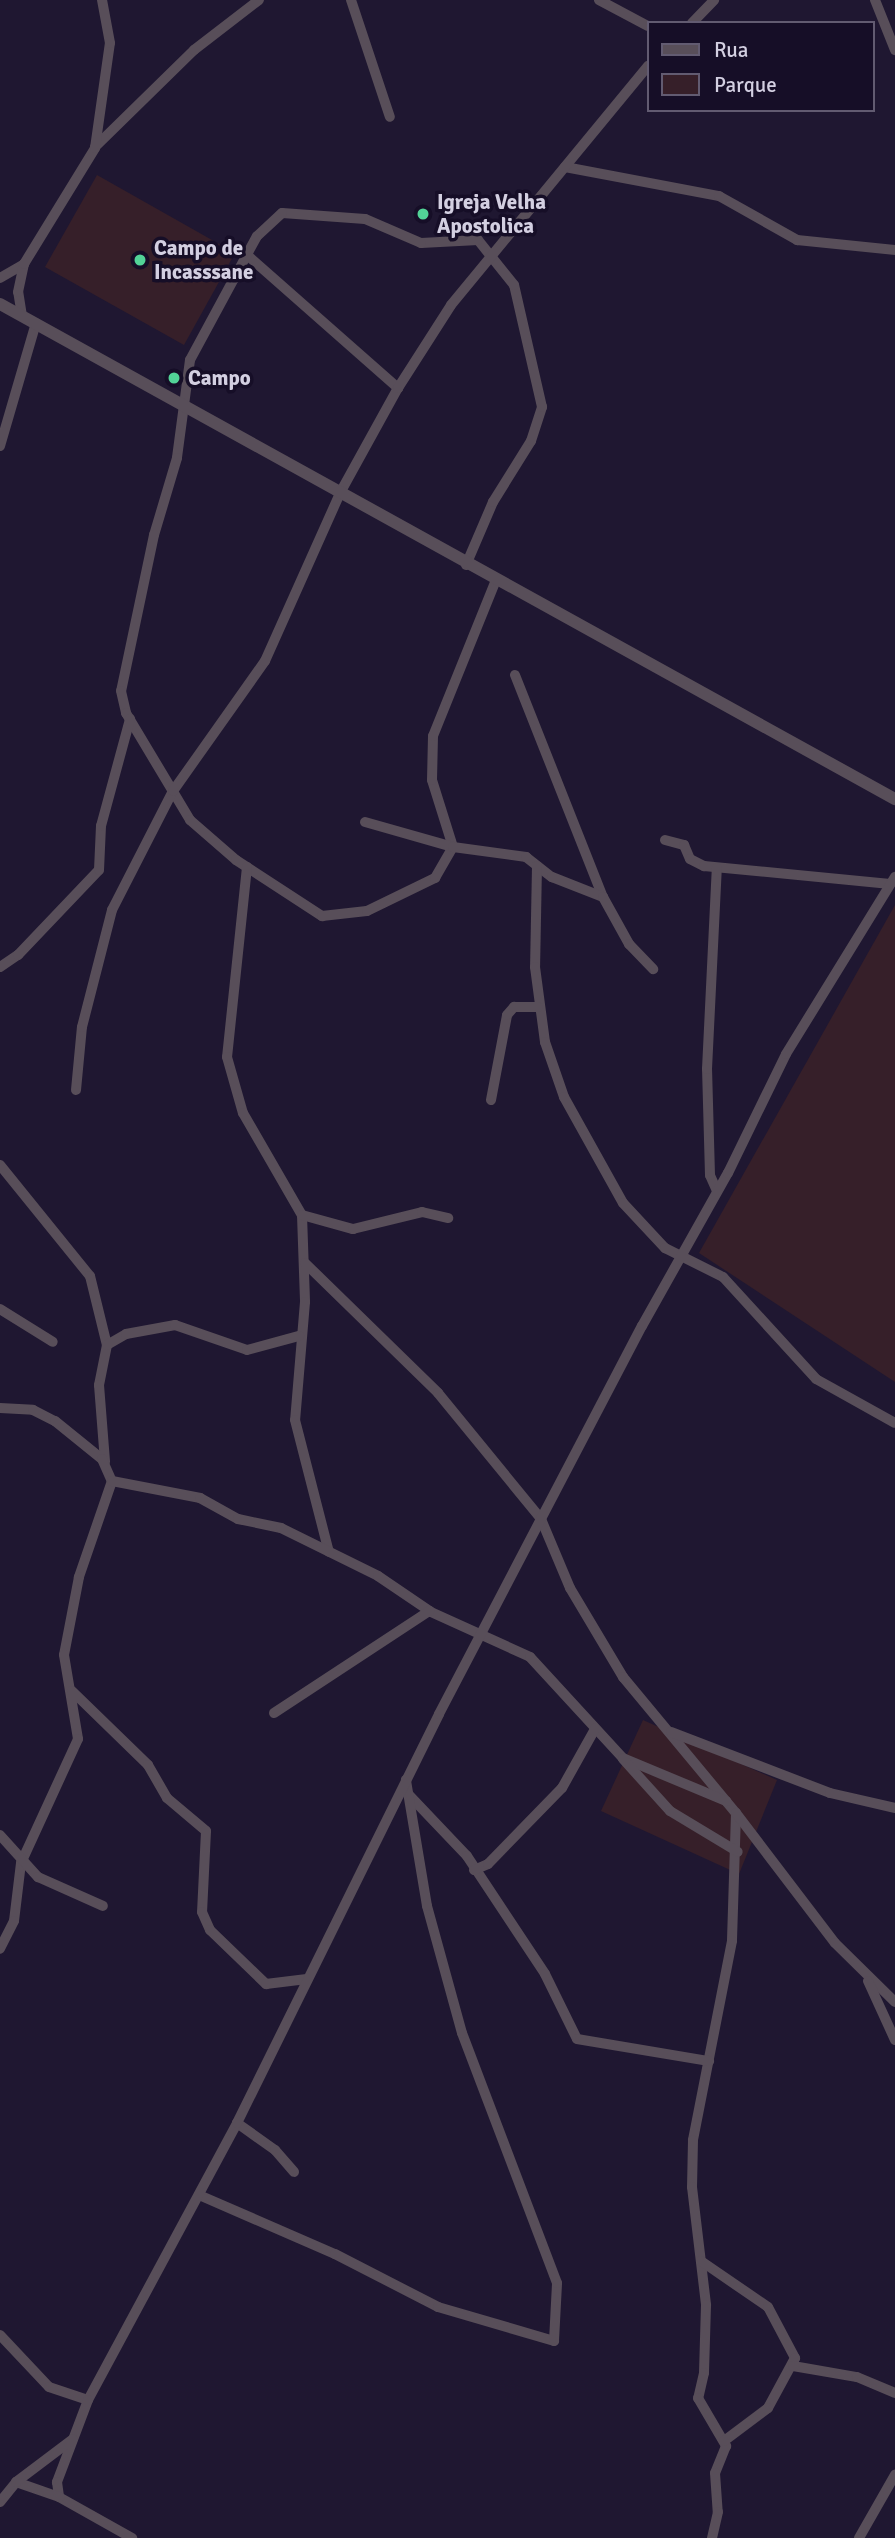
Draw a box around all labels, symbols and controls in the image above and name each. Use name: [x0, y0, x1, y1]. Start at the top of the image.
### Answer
legend: [646, 21, 874, 112]
text: Rua: [714, 37, 748, 63]
text: Parque: [714, 72, 777, 98]
place label: Igreja Velha Apostolica: [437, 189, 546, 239]
marker: Igreja Velha Apostolica: [415, 206, 431, 222]
place label: Campo de Incasssane: [154, 235, 253, 285]
marker: Campo de Incasssane: [132, 252, 148, 268]
place label: Campo: [188, 365, 251, 391]
marker: Campo: [166, 370, 182, 386]

